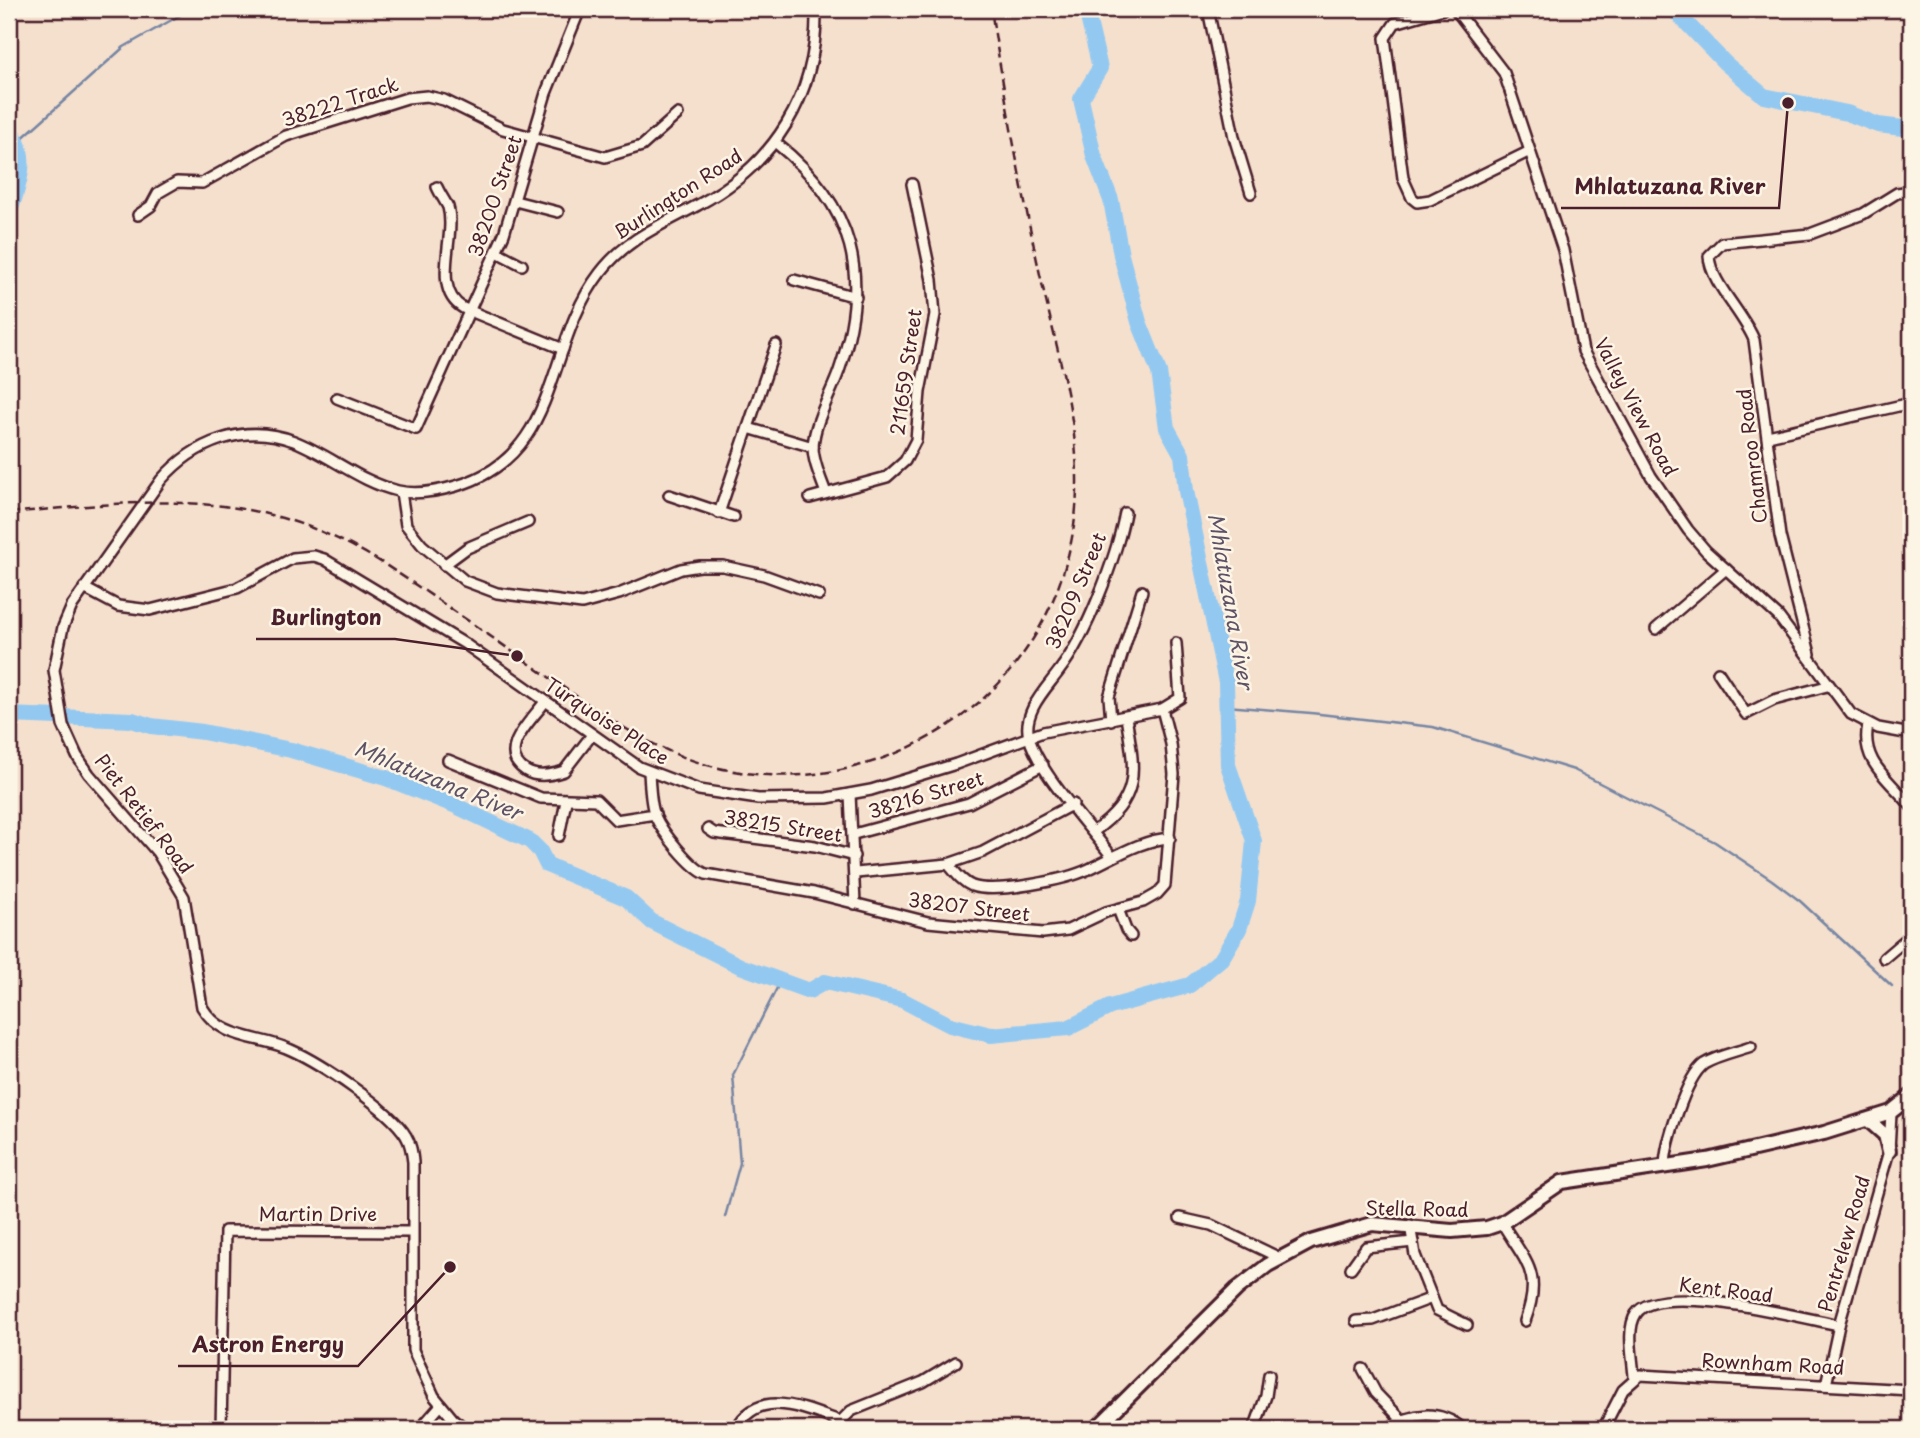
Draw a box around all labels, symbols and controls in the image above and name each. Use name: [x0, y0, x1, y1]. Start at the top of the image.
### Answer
street label: 38222 Track: [278, 69, 402, 133]
street label: 38200 Street: [460, 131, 528, 260]
street label: Burlington Road: [608, 141, 747, 245]
callout: Mhlatuzana River: [1561, 166, 1779, 208]
text: Mhlatuzana River: [1575, 169, 1766, 201]
street label: 211659 Street: [882, 307, 928, 437]
street label: Valley View Road: [1588, 332, 1685, 481]
street label: Chamroo Road: [1729, 387, 1773, 525]
water label: Mhlatuzana River: [1201, 510, 1264, 694]
street label: 38209 Street: [1038, 528, 1112, 653]
callout: Burlington: [256, 597, 395, 639]
text: Burlington: [270, 600, 382, 632]
street label: Turquoise Place: [540, 669, 675, 771]
water label: Mhlatuzana River: [350, 731, 530, 828]
street label: Piet Retief Road: [89, 748, 201, 879]
street label: 38216 Street: [865, 763, 987, 825]
street label: 38215 Street: [722, 802, 845, 848]
street label: 38207 Street: [907, 885, 1032, 927]
street label: Pentrelew Road: [1810, 1172, 1876, 1316]
street label: Stella Road: [1365, 1193, 1469, 1223]
street label: Martin Drive: [259, 1199, 377, 1227]
street label: Kent Road: [1678, 1269, 1775, 1309]
callout: Astron Energy: [178, 1324, 358, 1366]
text: Astron Energy: [191, 1327, 344, 1359]
street label: Rownham Road: [1701, 1345, 1845, 1381]

